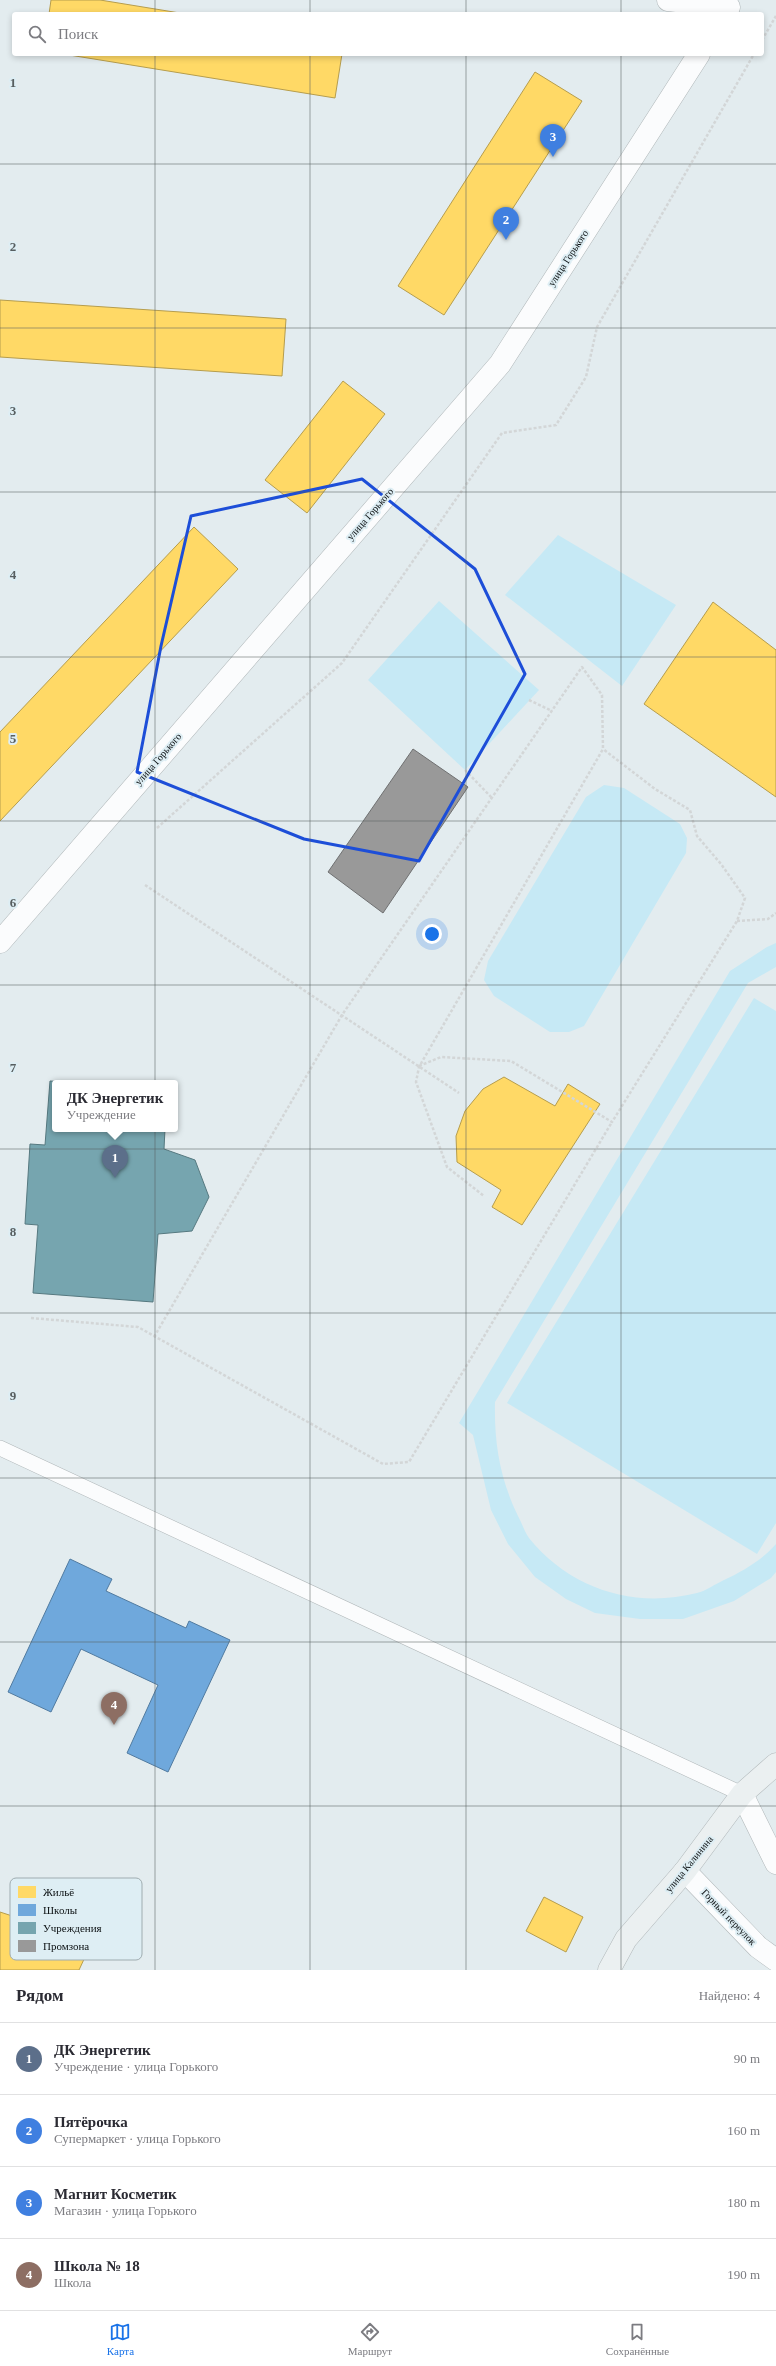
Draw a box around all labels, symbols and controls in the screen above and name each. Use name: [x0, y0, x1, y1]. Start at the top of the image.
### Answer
search box: [12, 12, 764, 56]
icon: search: [26, 23, 48, 45]
text: Поиск: [58, 26, 98, 42]
text: 1: [10, 75, 16, 90]
pin: 3: [540, 124, 566, 157]
pin: 2: [493, 207, 519, 240]
street label: улица Горького: [546, 228, 590, 288]
text: 2: [10, 239, 16, 254]
text: 3: [10, 403, 17, 418]
street label: улица Горького: [345, 486, 395, 542]
text: 4: [10, 567, 17, 582]
text: 5: [10, 731, 17, 746]
street label: улица Горького: [133, 731, 183, 787]
text: 6: [10, 895, 17, 910]
your location: [422, 924, 442, 944]
text: 7: [10, 1060, 17, 1075]
popup: [52, 1080, 178, 1132]
text: ДК Энергетик: [67, 1090, 163, 1106]
text: Учреждение: [67, 1107, 136, 1122]
pin: 1: [102, 1145, 128, 1178]
text: 8: [10, 1224, 17, 1239]
text: 9: [10, 1388, 17, 1403]
pin: 4: [101, 1692, 127, 1725]
street label: улица Калинина: [663, 1833, 715, 1894]
legend: [10, 1878, 142, 1960]
text: Жильё: [43, 1886, 74, 1898]
street label: Горный переулок: [700, 1887, 758, 1947]
text: Школы: [43, 1904, 78, 1916]
text: Учреждения: [43, 1922, 102, 1934]
text: Промзона: [43, 1940, 89, 1952]
text: Рядом: [16, 1986, 64, 2005]
text: Найдено: 4: [699, 1988, 760, 2003]
text: ДК Энергетик: [54, 2042, 151, 2058]
text: 1: [26, 2051, 32, 2066]
text: 90 m: [734, 2051, 760, 2066]
text: Учреждение · улица Горького: [54, 2059, 218, 2074]
text: Пятёрочка: [54, 2114, 128, 2130]
text: 2: [26, 2123, 32, 2138]
text: 160 m: [727, 2123, 760, 2138]
text: Супермаркет · улица Горького: [54, 2131, 221, 2146]
text: Магнит Косметик: [54, 2186, 177, 2202]
text: 3: [26, 2195, 32, 2210]
text: 180 m: [727, 2195, 760, 2210]
text: Магазин · улица Горького: [54, 2203, 197, 2218]
text: Школа № 18: [54, 2258, 140, 2274]
text: 4: [26, 2267, 32, 2282]
text: 190 m: [727, 2267, 760, 2282]
text: Школа: [54, 2275, 91, 2290]
tab: Карта: [107, 2321, 134, 2357]
tab: Маршрут: [348, 2321, 392, 2357]
tab: Сохранённые: [606, 2321, 669, 2357]

